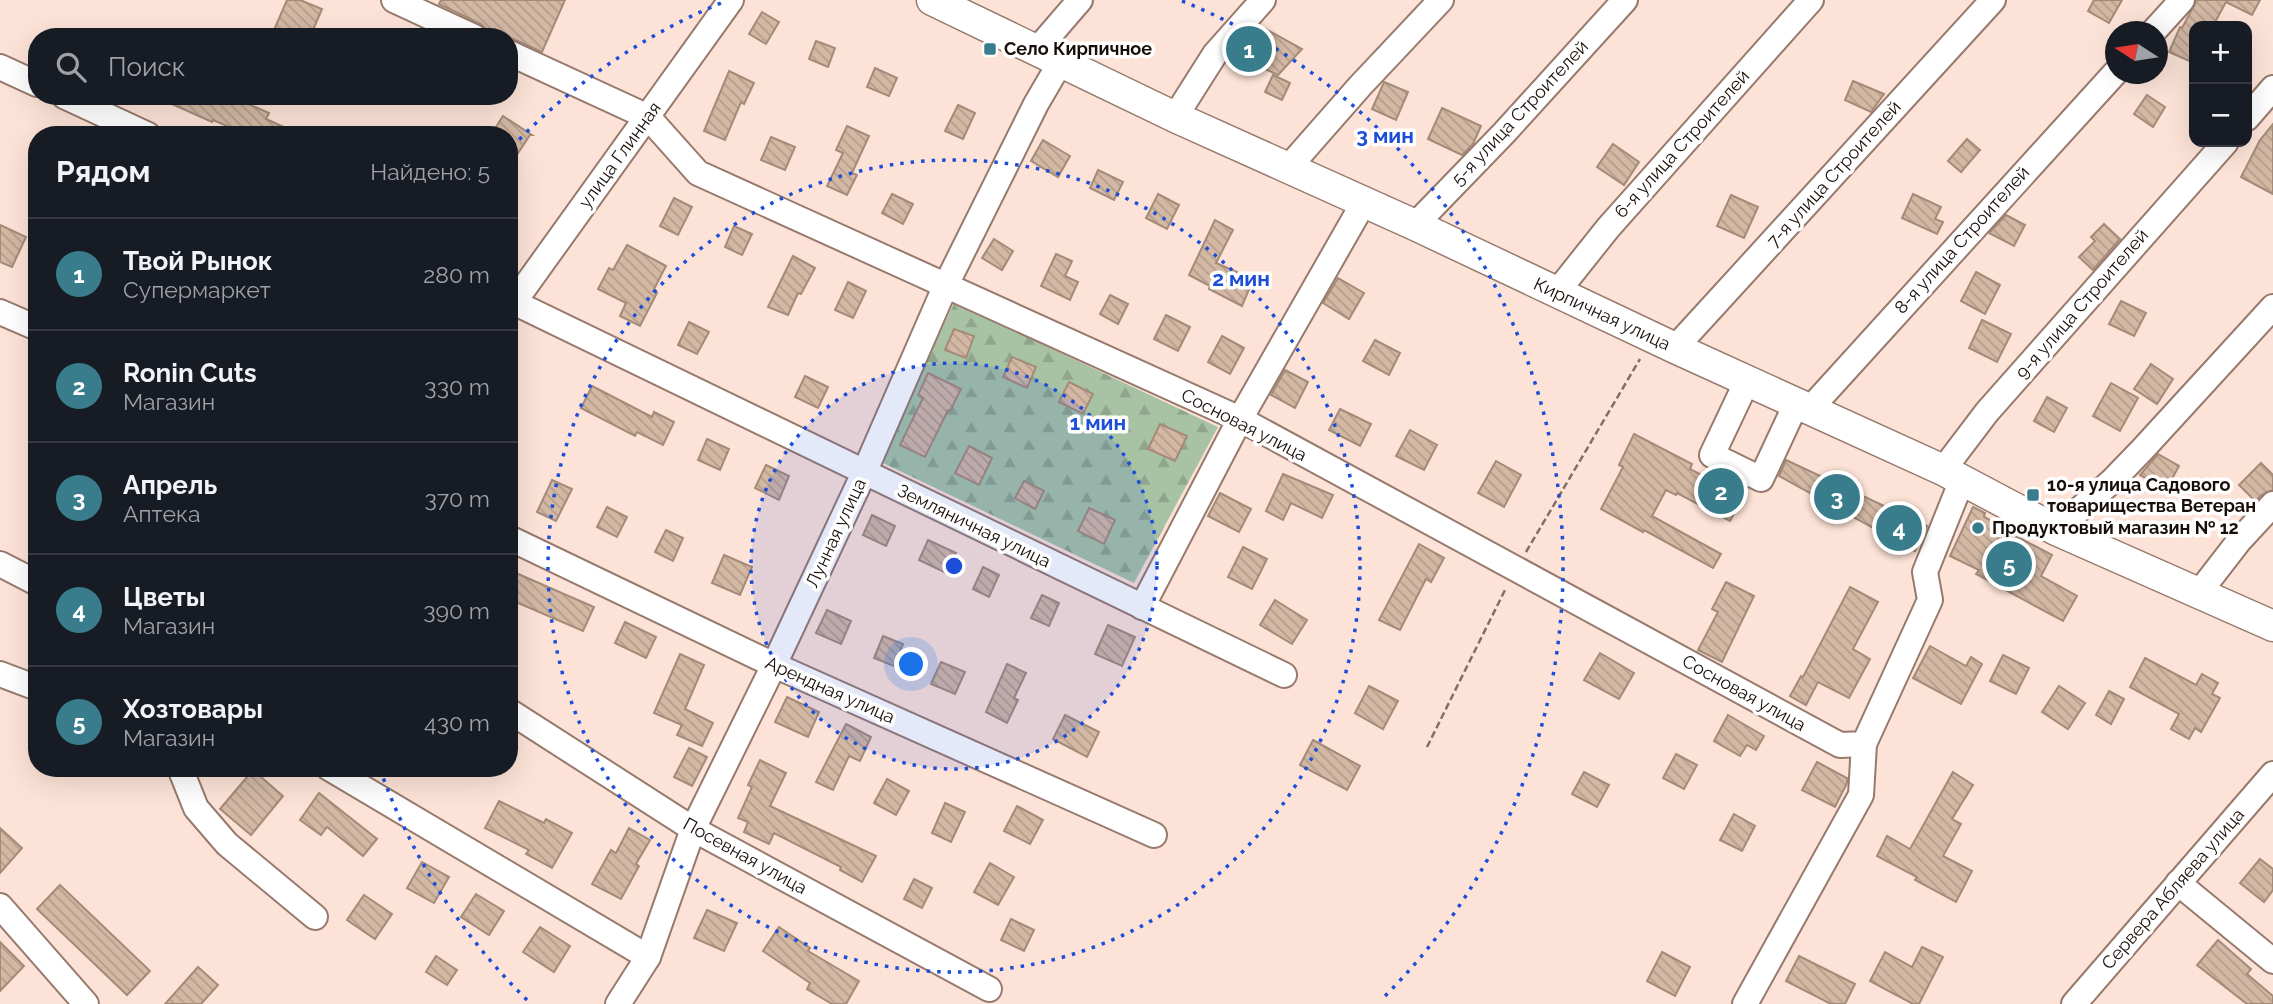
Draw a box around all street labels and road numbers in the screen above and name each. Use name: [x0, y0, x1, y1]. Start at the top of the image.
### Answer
street label: 5-я улица Строителей: [1447, 36, 1592, 189]
street label: 6-я улица Строителей: [1610, 65, 1753, 222]
street label: 7-я улица Строителей: [1762, 96, 1905, 251]
street label: улица Глинная: [574, 98, 665, 212]
street label: 8-я улица Строителей: [1890, 162, 2033, 318]
street label: 9-я улица Строителей: [2011, 225, 2152, 383]
street label: Кирпичная улица: [1531, 273, 1674, 354]
street label: Сосновая улица: [1178, 384, 1310, 465]
street label: Лунная улица: [801, 475, 870, 591]
street label: Земляничная улица: [894, 479, 1054, 572]
street label: Сосновая улица: [1679, 650, 1810, 735]
street label: Арендная улица: [762, 652, 898, 727]
street label: Сервера Абляева улица: [2097, 804, 2248, 974]
street label: Посевная улица: [680, 813, 811, 898]

